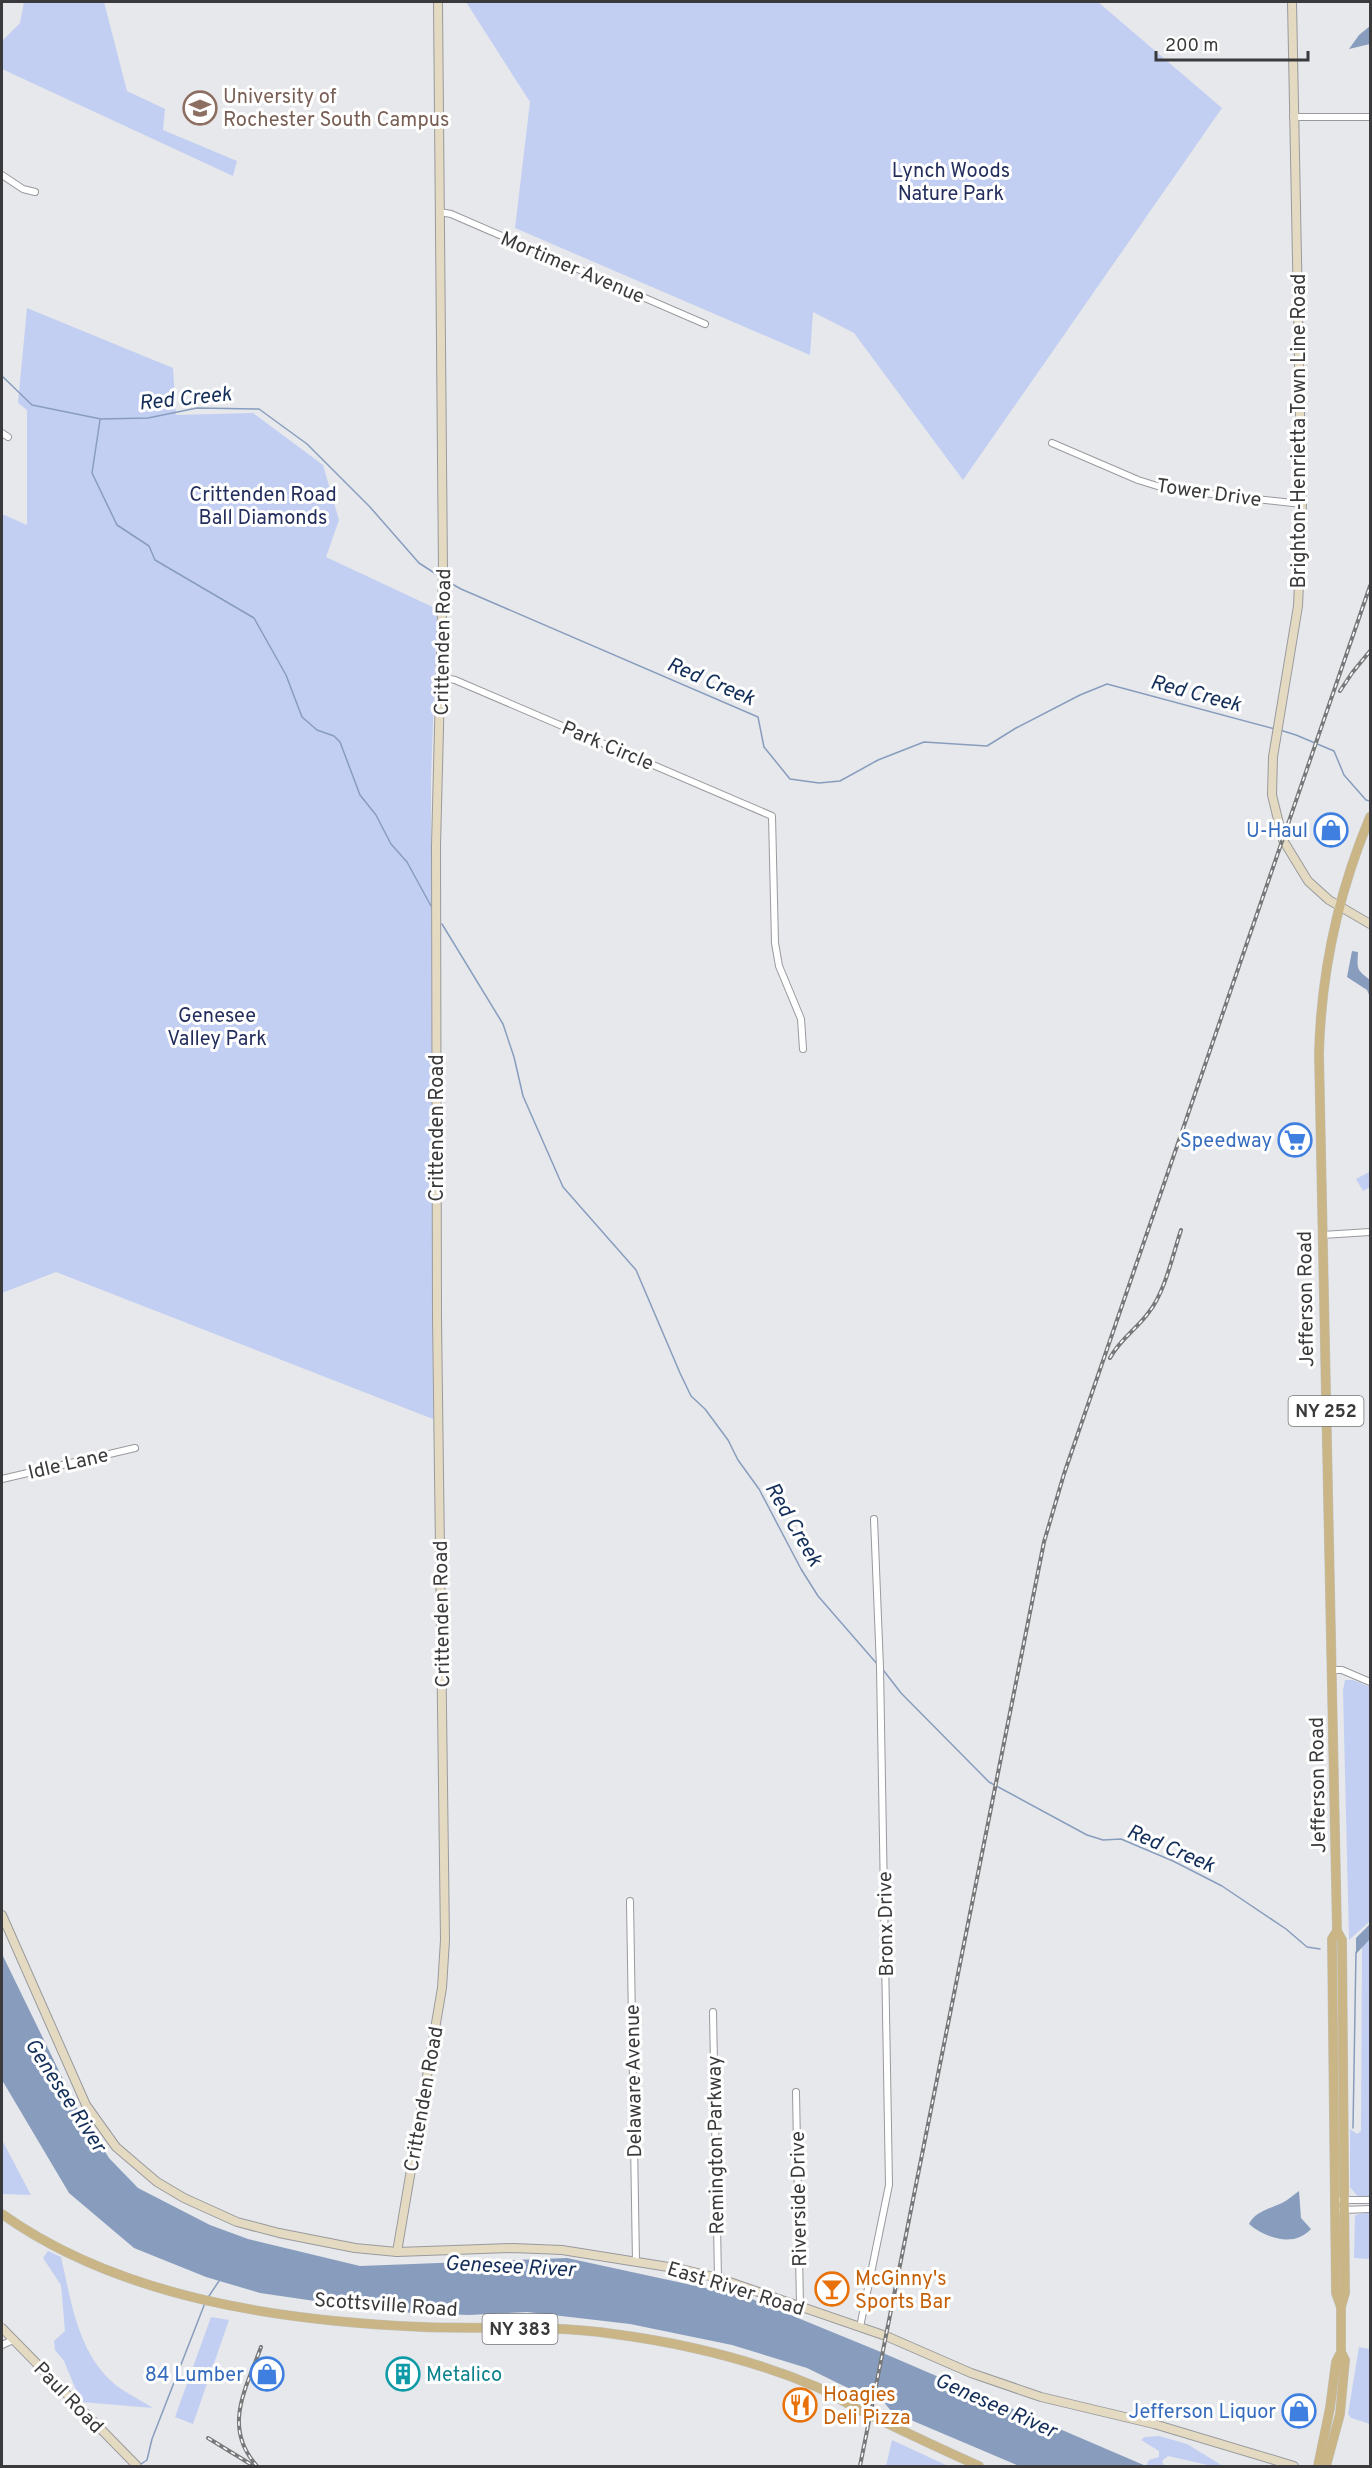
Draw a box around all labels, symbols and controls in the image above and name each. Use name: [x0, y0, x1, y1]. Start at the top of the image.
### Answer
scale bar: [1156, 24, 1308, 62]
text: 200 m: [1165, 35, 1218, 58]
place label: University of Rochester South Campus: [223, 85, 449, 134]
school or university icon: University of Rochester South Campus: [182, 90, 218, 126]
park label: Lynch Woods Nature Park: [892, 159, 1010, 208]
street label: Mortimer Avenue: [496, 227, 648, 311]
street label: Brighton-Henrietta Town Line Road: [1287, 273, 1313, 589]
water label: Red Creek: [138, 381, 233, 418]
street label: Tower Drive: [1155, 474, 1263, 514]
park label: Crittenden Road Ball Diamonds: [189, 483, 337, 532]
street label: Crittenden Road: [430, 568, 458, 716]
water label: Red Creek: [662, 652, 759, 713]
water label: Red Creek: [1147, 669, 1244, 720]
street label: Park Circle: [557, 716, 657, 778]
shop icon: U-Haul: [1313, 812, 1349, 848]
place label: U-Haul: [1246, 819, 1308, 845]
park label: Genesee Valley Park: [167, 1004, 267, 1053]
street label: Crittenden Road: [425, 1054, 451, 1202]
supermarket icon: Speedway: [1277, 1122, 1313, 1158]
place label: Speedway: [1180, 1129, 1272, 1155]
street label: Jefferson Road: [1293, 1231, 1321, 1367]
road number: NY 252: [1288, 1396, 1364, 1426]
street label: Idle Lane: [26, 1443, 111, 1487]
water label: Red Creek: [758, 1478, 828, 1572]
street label: Crittenden Road: [429, 1540, 457, 1688]
street label: Jefferson Road: [1305, 1717, 1333, 1853]
water label: Red Creek: [1122, 1819, 1219, 1880]
street label: Bronx Drive: [873, 1871, 901, 1977]
street label: Delaware Avenue: [621, 2004, 649, 2158]
street label: Crittenden Road: [399, 2025, 451, 2174]
water label: Genesee River: [18, 2034, 113, 2160]
street label: Remington Parkway: [702, 2055, 732, 2235]
street label: Riverside Drive: [786, 2131, 814, 2267]
water label: Genesee River: [444, 2251, 578, 2284]
street label: East River Road: [664, 2257, 807, 2323]
place label: McGinny's Sports Bar: [855, 2267, 951, 2316]
bar icon: McGinny's Sports Bar: [814, 2271, 850, 2307]
street label: Scottsville Road: [313, 2288, 459, 2324]
road number: NY 383: [482, 2314, 558, 2344]
shop icon: 84 Lumber: [249, 2356, 285, 2392]
building icon: Metalico: [385, 2356, 421, 2392]
street label: Paul Road: [27, 2357, 108, 2440]
place label: 84 Lumber: [145, 2363, 244, 2389]
place label: Metalico: [426, 2363, 502, 2389]
water label: Genesee River: [930, 2368, 1062, 2446]
place label: Hoagies Deli Pizza: [823, 2383, 911, 2432]
restaurant icon: Hoagies Deli Pizza: [782, 2387, 818, 2423]
shop icon: Jefferson Liquor: [1281, 2393, 1317, 2429]
place label: Jefferson Liquor: [1129, 2400, 1276, 2426]

